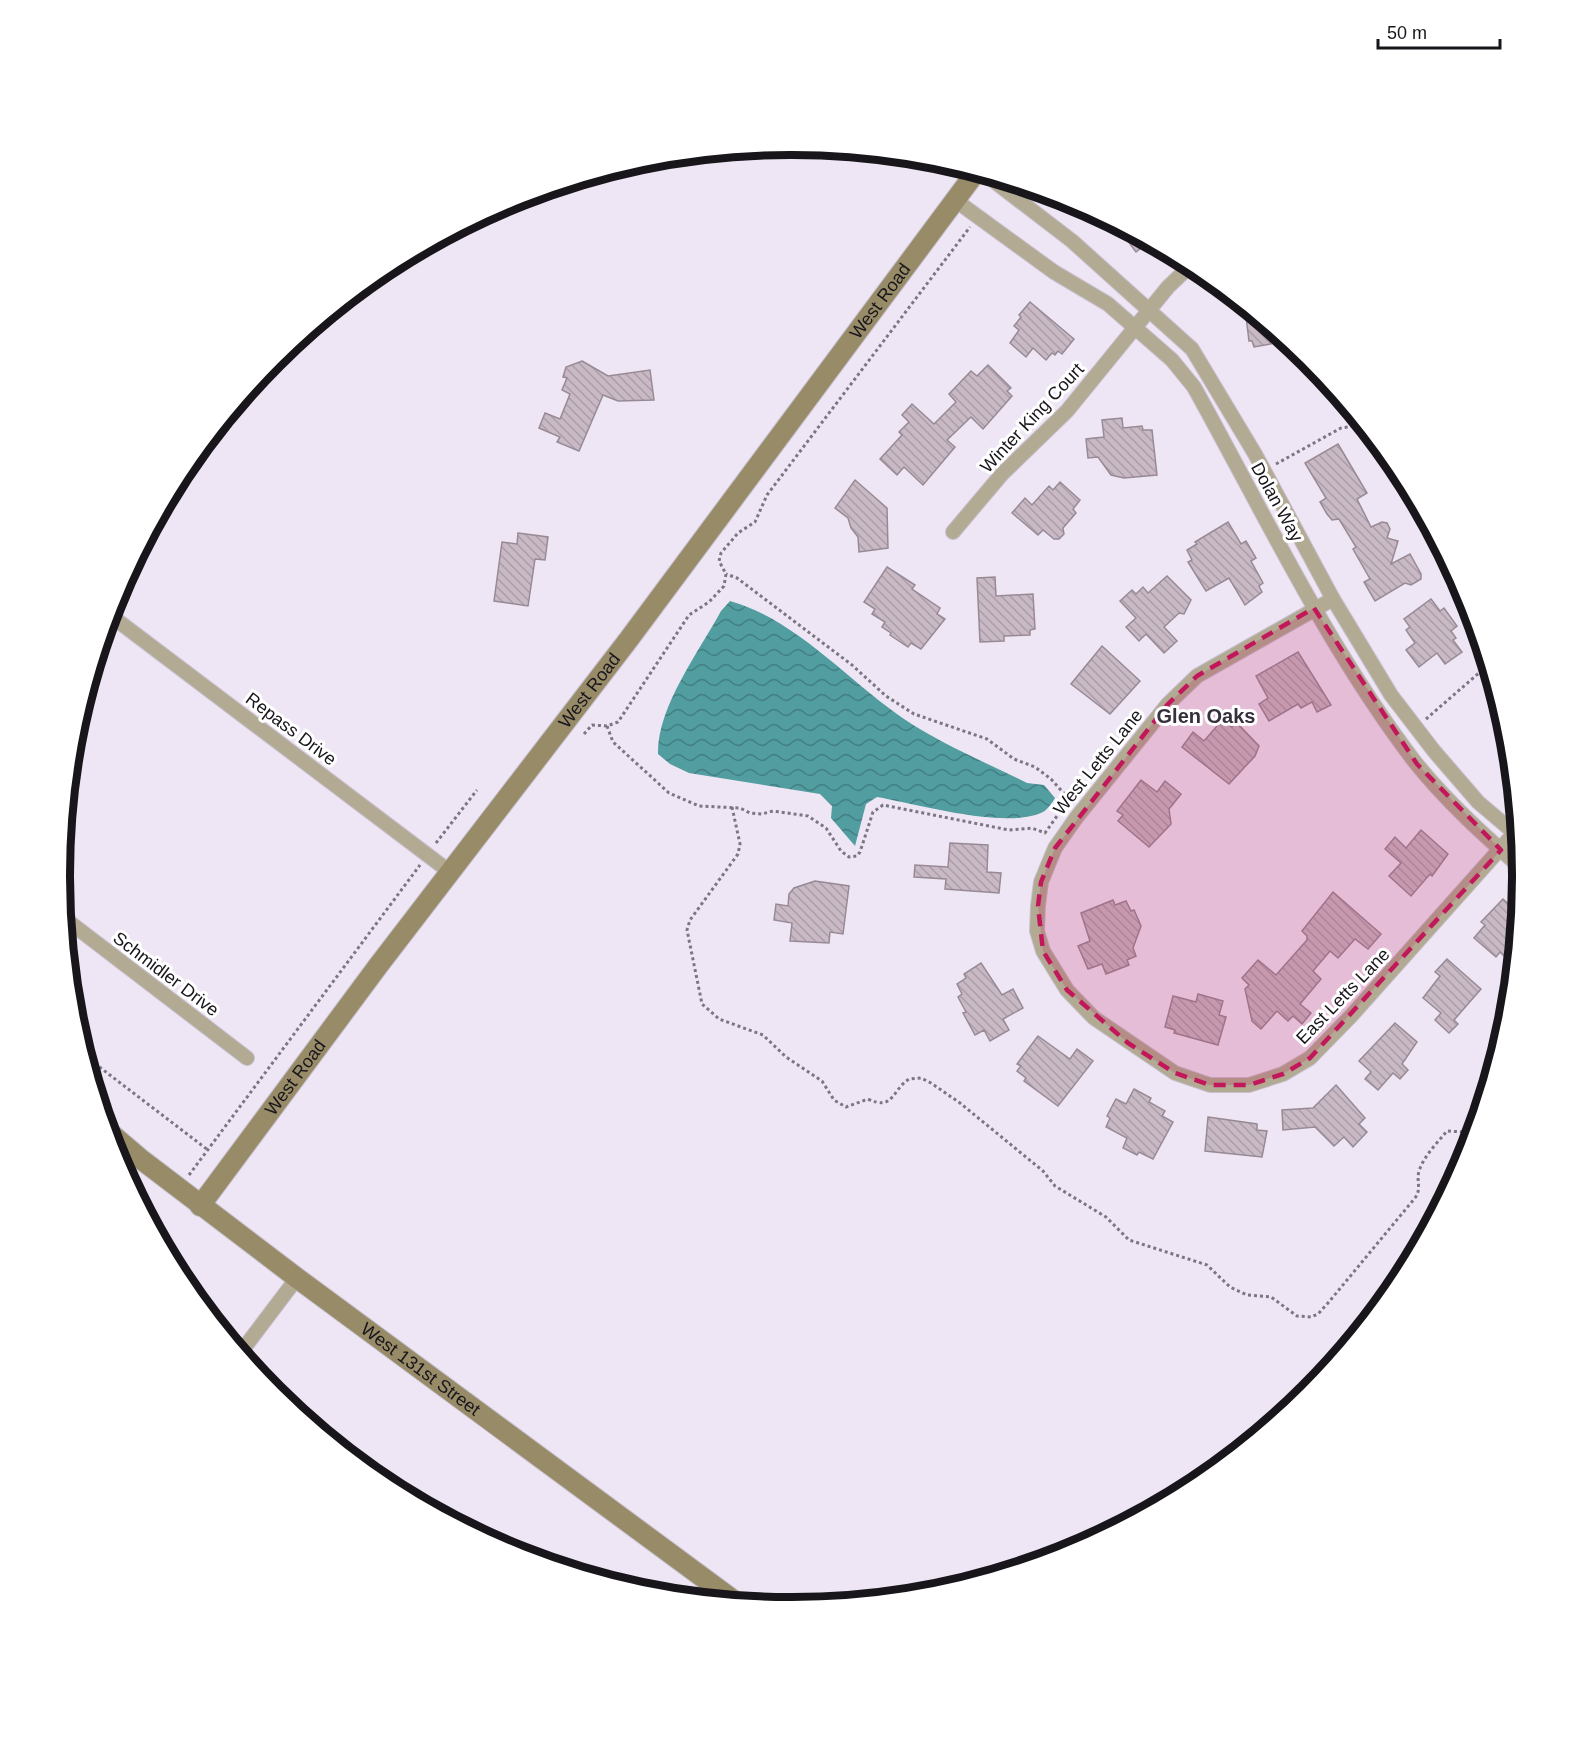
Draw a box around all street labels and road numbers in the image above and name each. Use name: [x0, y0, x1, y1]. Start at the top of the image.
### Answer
street label: West Road: [846, 260, 915, 343]
street label: Winter King Court: [976, 359, 1088, 477]
street label: Dolan Way: [1247, 459, 1307, 545]
street label: West Road: [554, 649, 624, 732]
street label: Repass Drive: [242, 689, 340, 769]
street label: West Letts Lane: [1049, 705, 1147, 819]
street label: Schmidler Drive: [109, 928, 223, 1020]
street label: East Letts Lane: [1292, 944, 1394, 1048]
street label: West Road: [261, 1036, 330, 1119]
street label: West 131st Street: [357, 1319, 484, 1420]

